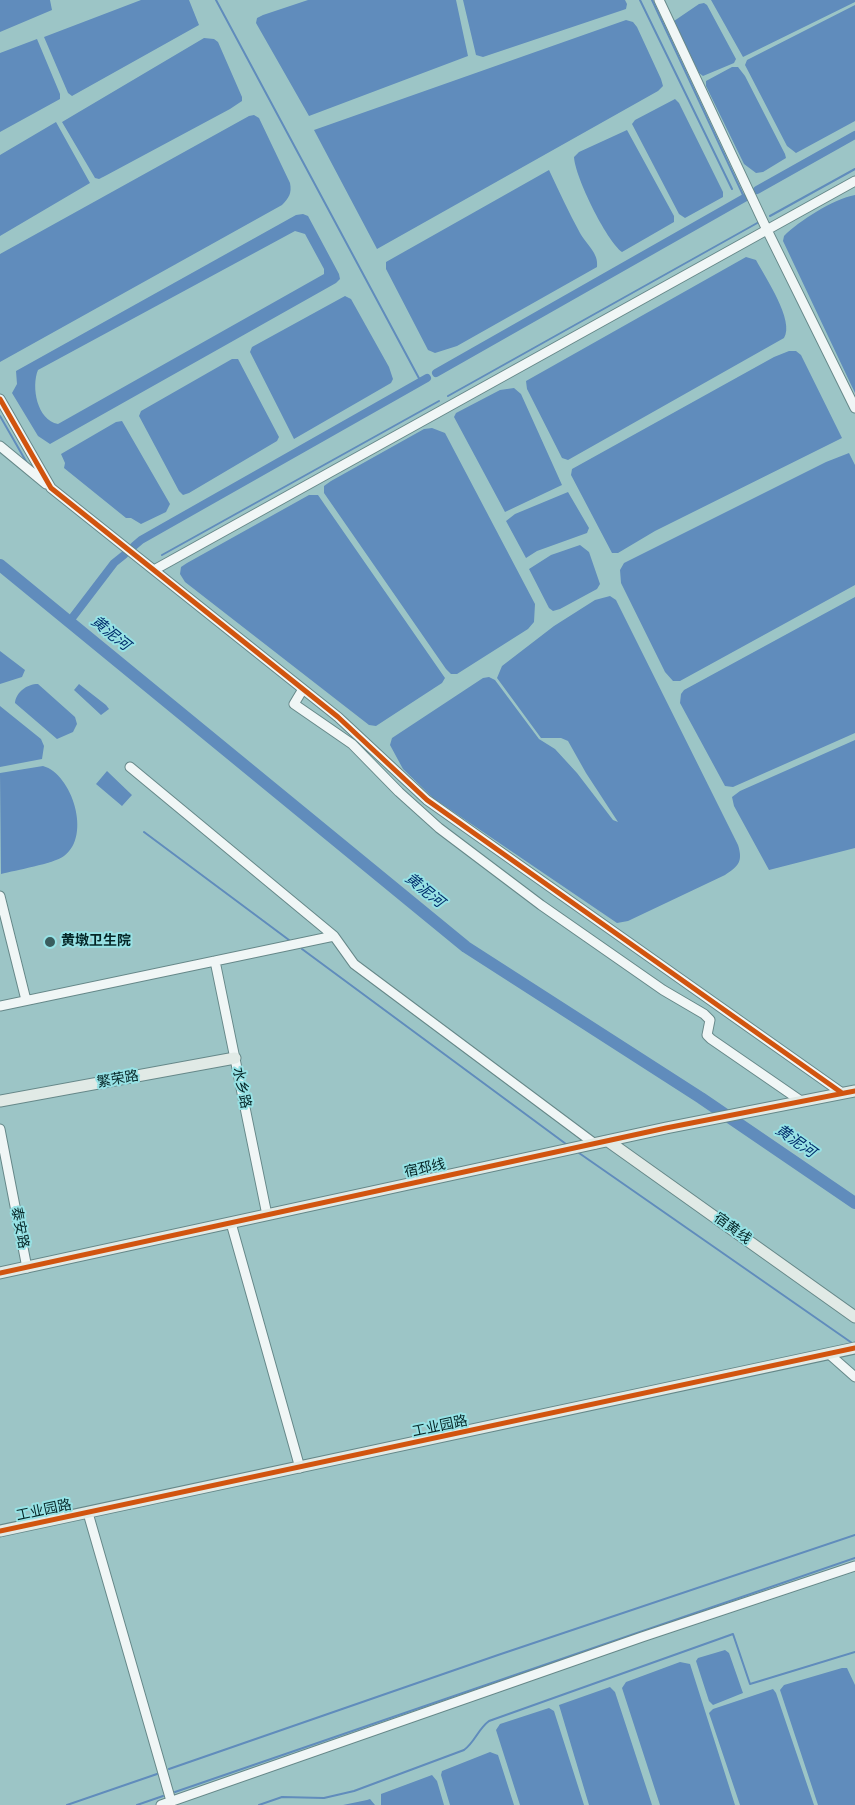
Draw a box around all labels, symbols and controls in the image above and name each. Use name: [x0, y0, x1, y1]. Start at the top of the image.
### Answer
water label: 黄泥河: [87, 613, 133, 655]
water label: 黄泥河: [401, 870, 447, 912]
place label: 黄墩卫生院: [61, 934, 131, 950]
marker: 黄墩卫生院: [43, 935, 57, 949]
street label: 水乡路: [228, 1066, 254, 1110]
street label: 繁荣路: [96, 1068, 140, 1092]
water label: 黄泥河: [771, 1122, 819, 1162]
street label: 宿邳线: [403, 1156, 447, 1182]
street label: 泰安路: [7, 1206, 31, 1250]
street label: 宿黄线: [710, 1210, 754, 1248]
street label: 工业园路: [411, 1413, 469, 1441]
street label: 工业园路: [15, 1497, 73, 1525]

